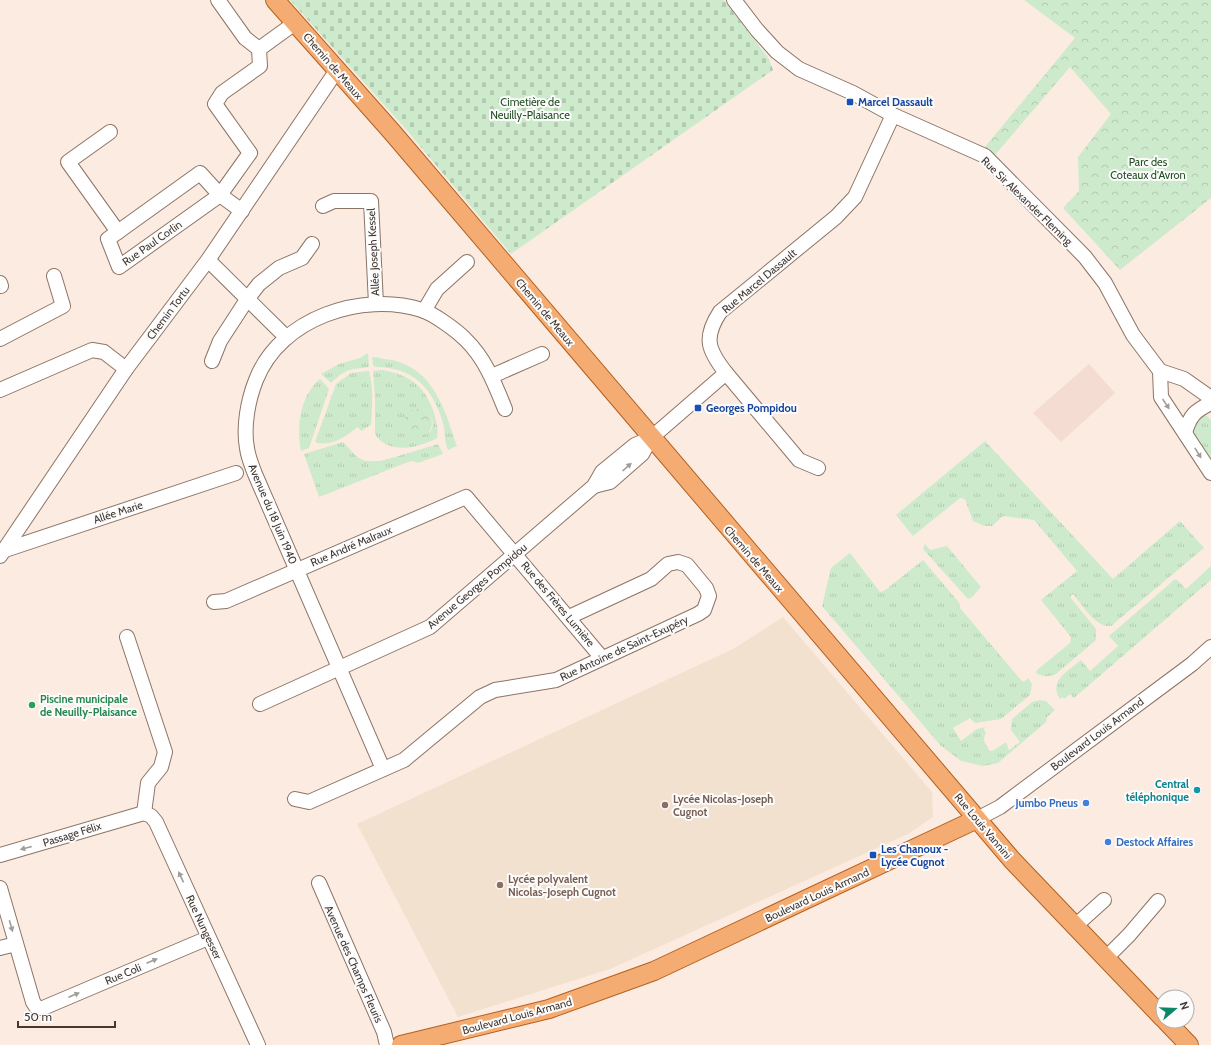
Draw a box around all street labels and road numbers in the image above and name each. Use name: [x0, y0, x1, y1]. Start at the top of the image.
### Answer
street label: Chemin de Meaux: [300, 30, 366, 103]
street label: Rue Sir Alexander Fleming: [978, 154, 1076, 249]
street label: Allée Joseph Kessel: [364, 207, 382, 296]
street label: Rue Paul Corlin: [119, 217, 185, 269]
street label: Rue Marcel Dassault: [719, 246, 799, 316]
street label: Chemin de Meaux: [513, 275, 578, 349]
street label: Chemin Tortu: [143, 283, 193, 342]
street label: Avenue du 18 Juin 1940: [246, 462, 301, 567]
street label: Allée Marie: [92, 497, 145, 527]
street label: Rue André Malraux: [308, 522, 395, 569]
street label: Chemin de Meaux: [721, 523, 787, 596]
street label: Avenue Georges Pompidou: [424, 540, 530, 632]
street label: Rue des Frères Lumière: [518, 558, 598, 650]
street label: Rue Antoine de Saint-Exupéry: [558, 612, 691, 684]
street label: Boulevard Louis Armand: [1048, 694, 1146, 774]
street label: Rue Louis Vannini: [951, 790, 1015, 862]
street label: Passage Félix: [41, 818, 104, 850]
street label: Boulevard Louis Armand: [763, 865, 871, 925]
street label: Rue Nungesser: [183, 893, 225, 962]
street label: Avenue des Champs Fleuris: [322, 903, 386, 1025]
street label: Rue Coli: [103, 960, 143, 988]
street label: Boulevard Louis Armand: [461, 995, 573, 1037]

